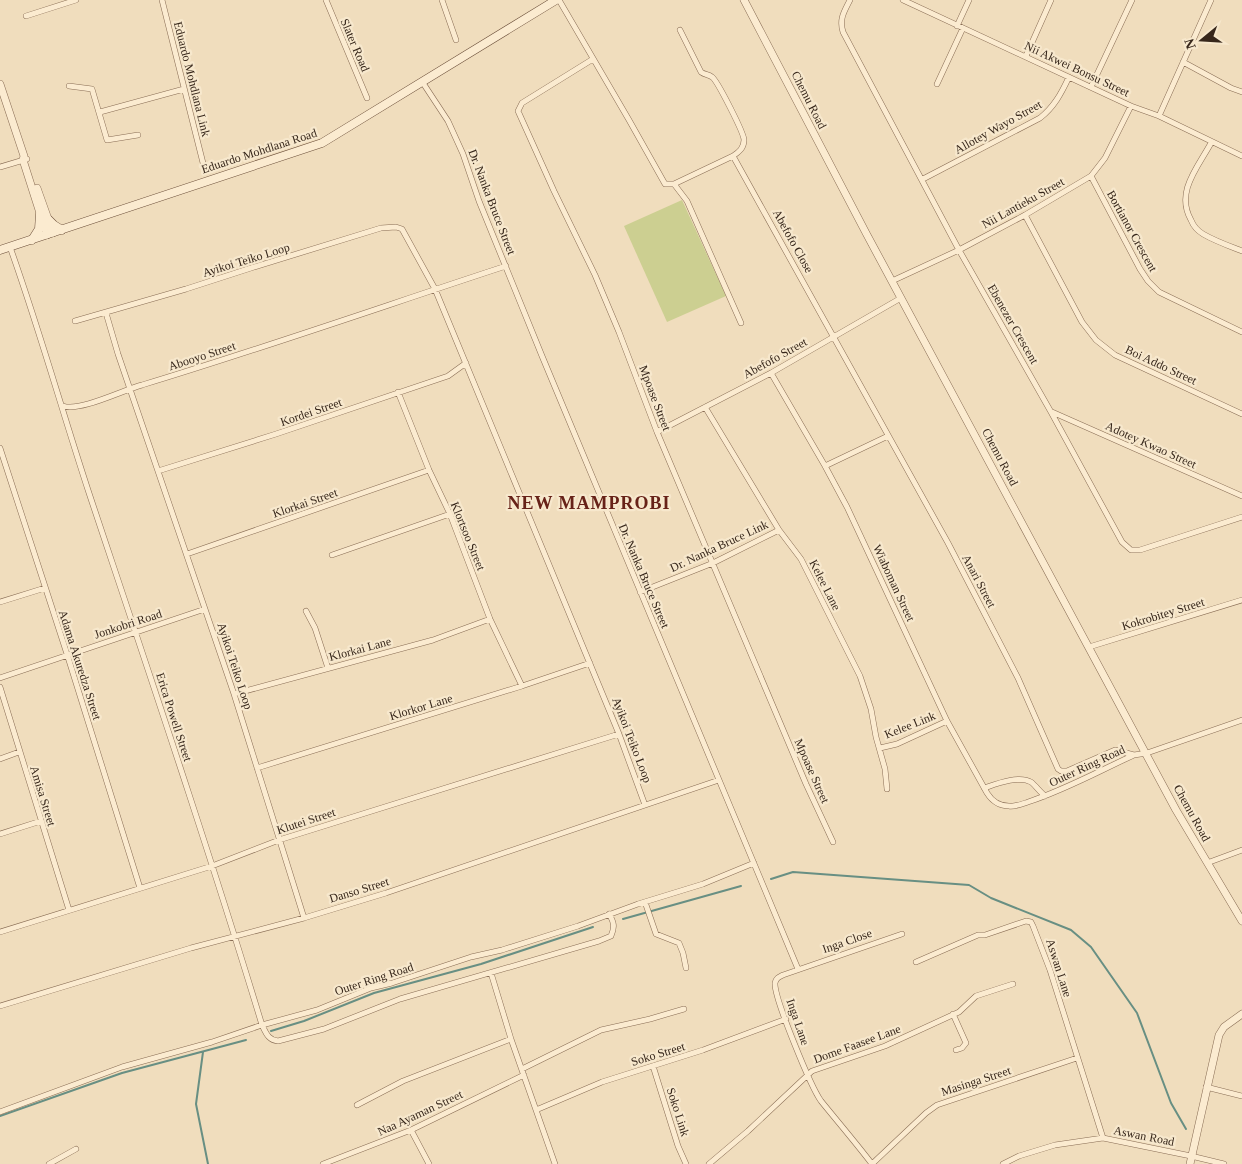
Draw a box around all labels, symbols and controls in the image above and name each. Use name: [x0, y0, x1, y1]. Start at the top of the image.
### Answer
north arrow: [1177, 15, 1227, 65]
street label: Slater Road: [338, 16, 372, 74]
street label: Eduardo Mohdlana Link: [171, 20, 213, 138]
text: N: [1181, 37, 1199, 51]
street label: Nii Akwei Bonsu Street: [1022, 38, 1132, 100]
street label: Chemu Road: [788, 69, 830, 131]
street label: Allotey Wayo Street: [952, 97, 1045, 157]
street label: Eduardo Mohdlana Road: [199, 126, 319, 176]
street label: Dr. Nanka Bruce Street: [465, 147, 519, 257]
street label: Nii Lantieku Street: [979, 174, 1067, 231]
street label: Bortianor Crescent: [1104, 188, 1160, 275]
street label: Abefofo Close: [770, 207, 816, 275]
street label: Ayikoi Teiko Loop: [201, 240, 291, 280]
street label: Ebenezer Crescent: [985, 282, 1042, 367]
street label: Abefofo Street: [741, 334, 810, 381]
street label: Abooyo Street: [167, 338, 238, 373]
street label: Boi Addo Street: [1123, 342, 1200, 388]
street label: Mpoase Street: [636, 363, 674, 433]
street label: Kordei Street: [278, 395, 344, 429]
street label: Adotey Kwao Street: [1103, 419, 1199, 472]
street label: Chemu Road: [979, 426, 1021, 488]
street label: Klorkai Street: [271, 485, 340, 521]
district label: NEW MAMPROBI: [507, 493, 671, 513]
street label: Klortsoo Street: [448, 500, 488, 573]
street label: Dr. Nanka Bruce Link: [668, 517, 770, 575]
street label: Dr. Nanka Bruce Street: [616, 522, 673, 631]
street label: Wiaboman Street: [870, 542, 918, 624]
street label: Anari Street: [959, 552, 999, 611]
street label: Kelee Lane: [806, 557, 844, 613]
street label: Kokrobitey Street: [1120, 595, 1207, 633]
street label: Jonkobri Road: [92, 606, 164, 642]
street label: Adama Akuredza Street: [56, 608, 105, 722]
street label: Ayikoi Teiko Loop: [214, 621, 256, 711]
street label: Klorkai Lane: [327, 634, 393, 664]
street label: Erica Powell Street: [153, 671, 195, 764]
street label: Klorkor Lane: [388, 691, 454, 723]
street label: Ayikoi Teiko Loop: [609, 695, 655, 785]
street label: Kelee Link: [883, 708, 937, 742]
street label: Mpoase Street: [792, 737, 833, 806]
street label: Outer Ring Road: [1047, 742, 1127, 790]
street label: Amisa Street: [27, 764, 59, 828]
street label: Chemu Road: [1171, 782, 1213, 844]
street label: Klutei Street: [275, 805, 338, 837]
street label: Danso Street: [327, 874, 391, 906]
street label: Inga Close: [820, 926, 874, 956]
street label: Aswan Lane: [1043, 937, 1075, 999]
street label: Outer Ring Road: [333, 960, 415, 998]
street label: Inga Lane: [784, 997, 812, 1047]
street label: Dome Faasee Lane: [811, 1022, 903, 1066]
street label: Soko Street: [629, 1039, 687, 1069]
street label: Masinga Street: [939, 1063, 1013, 1099]
street label: Soko Link: [664, 1086, 692, 1138]
street label: Naa Ayaman Street: [375, 1087, 465, 1139]
street label: Aswan Road: [1112, 1123, 1176, 1149]

